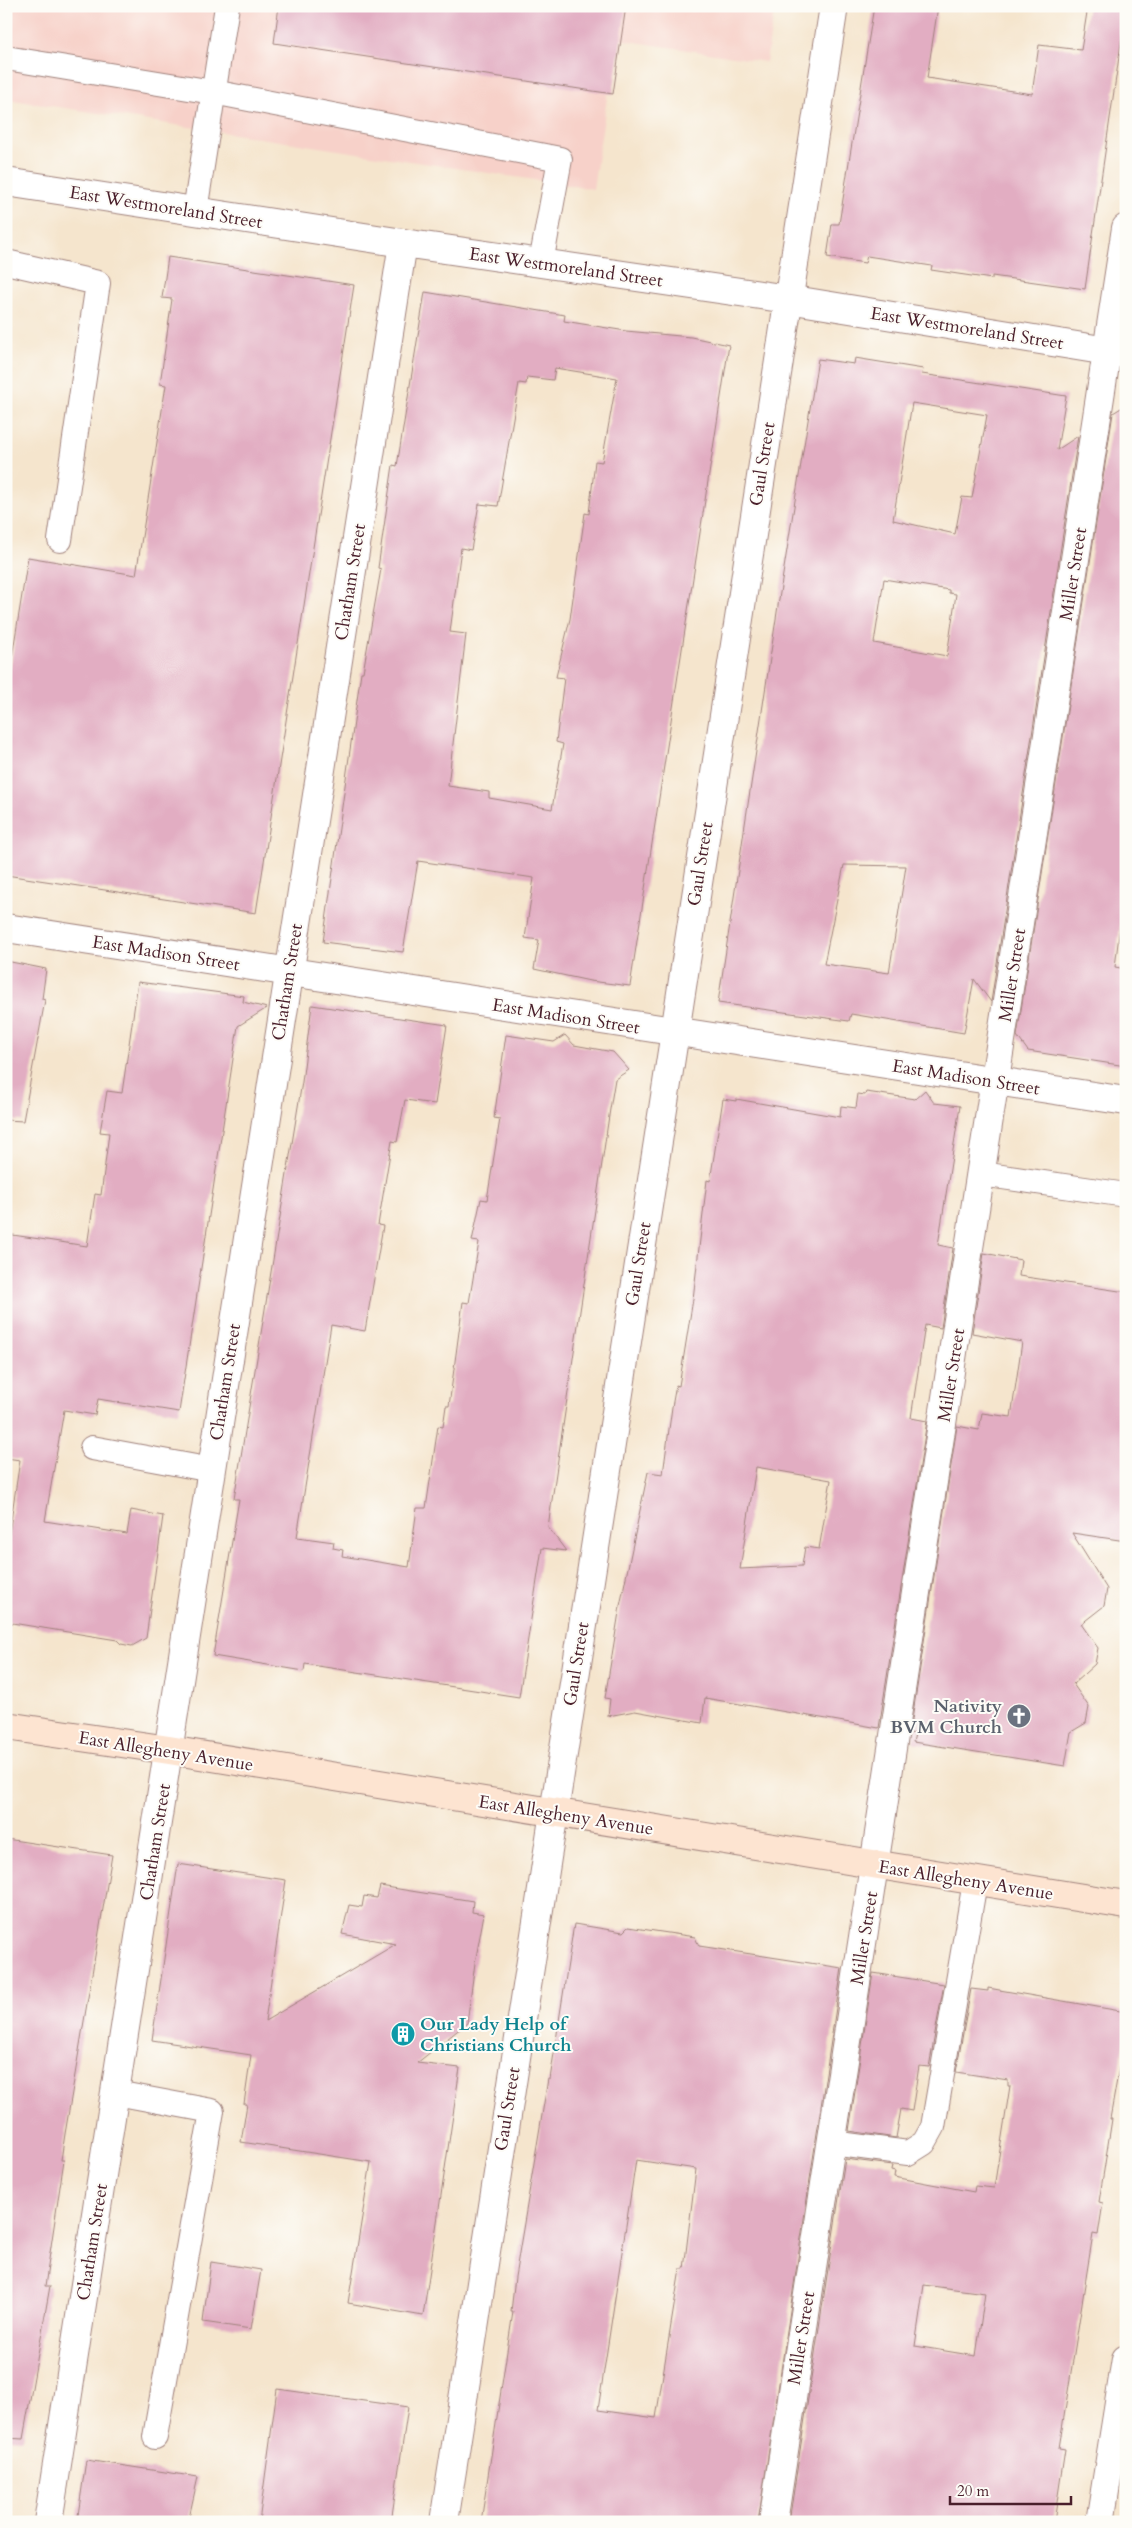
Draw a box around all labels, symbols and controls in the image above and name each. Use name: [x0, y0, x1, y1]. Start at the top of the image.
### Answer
street label: East Westmoreland Street: [68, 180, 265, 235]
street label: East Westmoreland Street: [468, 242, 665, 293]
street label: East Westmoreland Street: [869, 301, 1066, 356]
street label: Gaul Street: [744, 420, 782, 508]
street label: Chatham Street: [329, 521, 372, 642]
street label: Miller Street: [1054, 525, 1093, 622]
street label: Gaul Street: [682, 820, 720, 908]
street label: Chatham Street: [266, 921, 309, 1042]
street label: Miller Street: [993, 926, 1032, 1023]
street label: East Madison Street: [90, 929, 242, 978]
street label: East Madison Street: [490, 992, 642, 1041]
street label: East Madison Street: [890, 1053, 1042, 1102]
street label: Gaul Street: [620, 1220, 658, 1308]
street label: Chatham Street: [204, 1321, 247, 1442]
street label: Miller Street: [932, 1326, 971, 1423]
street label: Gaul Street: [558, 1620, 596, 1708]
place label: Nativity BVM Church: [890, 1694, 1003, 1740]
church icon: Nativity BVM Church: [1006, 1703, 1032, 1729]
street label: East Allegheny Avenue: [77, 1725, 255, 1778]
street label: Chatham Street: [134, 1781, 177, 1902]
street label: East Allegheny Avenue: [477, 1789, 655, 1842]
street label: East Allegheny Avenue: [877, 1854, 1055, 1907]
street label: Miller Street: [845, 1889, 884, 1986]
place label: Our Lady Help of Christians Church: [420, 2012, 571, 2058]
building icon: Our Lady Help of Christians Church: [390, 2021, 416, 2047]
street label: Gaul Street: [489, 2065, 527, 2153]
street label: Chatham Street: [71, 2181, 114, 2302]
street label: Miller Street: [782, 2289, 821, 2386]
scale bar: [950, 2473, 1071, 2505]
text: 20 m: [957, 2481, 989, 2501]

